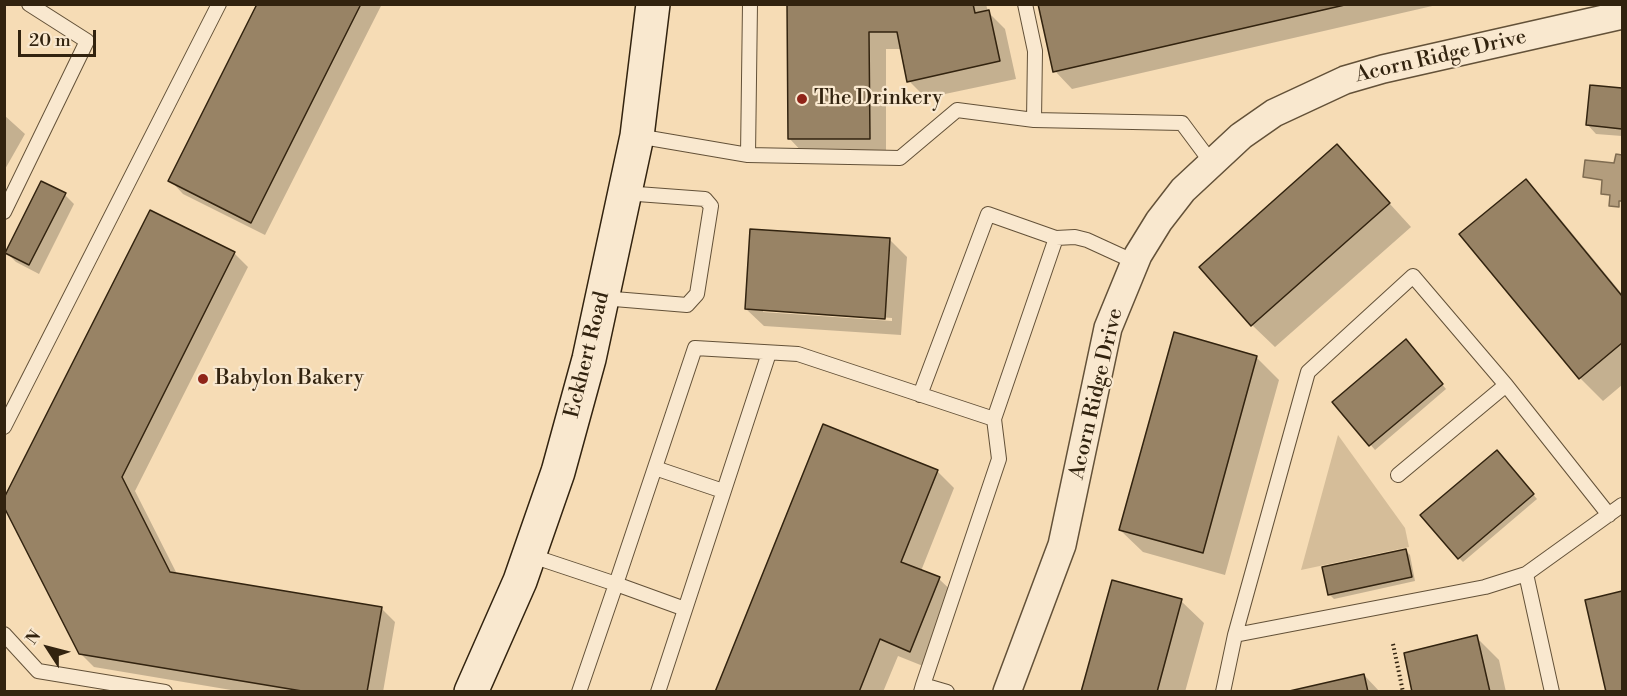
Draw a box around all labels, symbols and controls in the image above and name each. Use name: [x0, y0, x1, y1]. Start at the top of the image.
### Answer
scale bar: [21, 18, 99, 56]
street label: Acorn Ridge Drive: [1353, 25, 1529, 89]
text: 20 m: [29, 29, 71, 52]
place label: The Drinkery: [814, 86, 943, 112]
marker: The Drinkery: [795, 92, 809, 106]
street label: Eckhert Road: [560, 289, 616, 421]
street label: Acorn Ridge Drive: [1065, 306, 1129, 482]
place label: Babylon Bakery: [215, 366, 364, 392]
marker: Babylon Bakery: [196, 372, 210, 386]
north arrow: [18, 618, 78, 678]
text: N: [22, 626, 45, 648]

